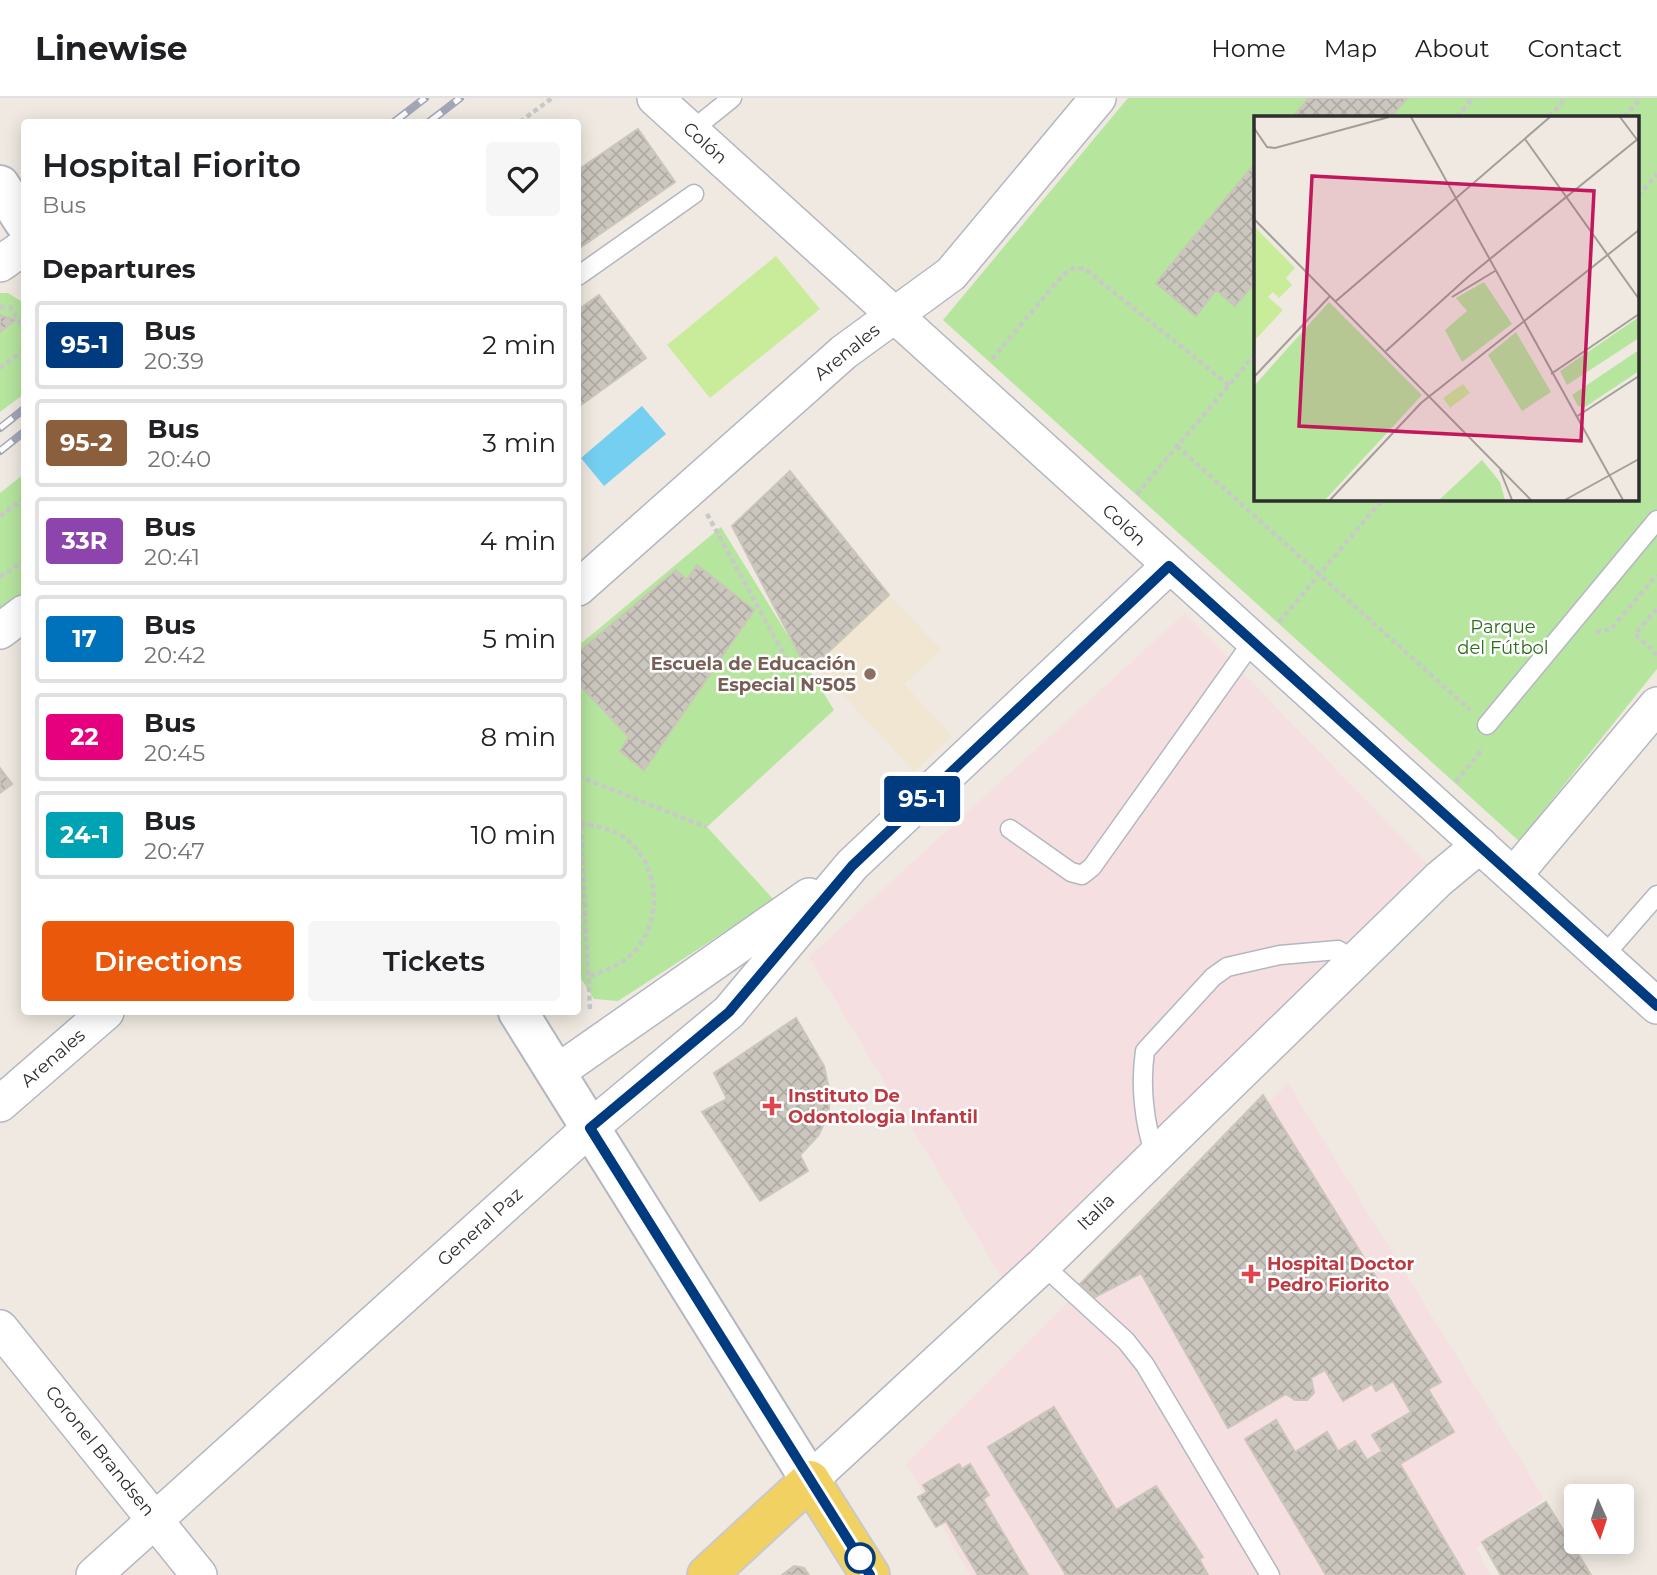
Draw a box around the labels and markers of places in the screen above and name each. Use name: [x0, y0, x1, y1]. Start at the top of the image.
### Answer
place label: Escuela de Educación Especial N°505: [651, 653, 856, 696]
marker: Escuela de Educación Especial N°505: [862, 666, 878, 682]
place label: Instituto De Odontologia Infantil: [788, 1085, 978, 1128]
marker: Instituto De Odontologia Infantil: [762, 1096, 782, 1116]
place label: Hospital Doctor Pedro Fiorito: [1267, 1253, 1415, 1296]
marker: Hospital Doctor Pedro Fiorito: [1241, 1264, 1261, 1284]
unlabelled marker: [845, 1543, 875, 1573]

